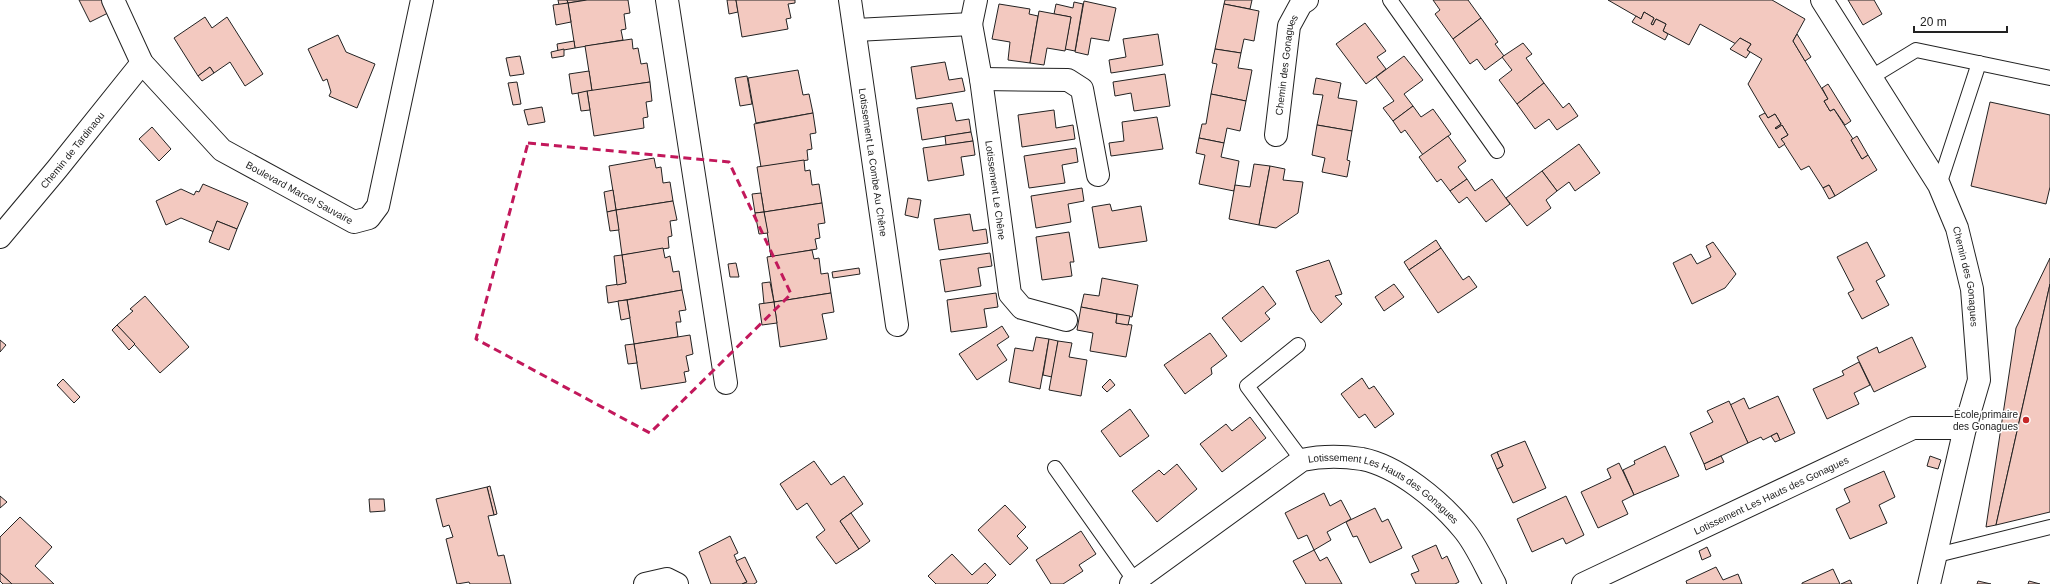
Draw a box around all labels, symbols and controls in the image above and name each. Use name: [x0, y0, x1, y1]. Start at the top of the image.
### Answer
scale bar: [1914, 8, 2007, 34]
street label: Chemin des Gonagues: [1273, 12, 1300, 116]
text: 20 m: [1920, 15, 1947, 29]
street label: Lotissement La Combe Au Chêne: [857, 87, 890, 238]
street label: Chemin de Tardinaou: [38, 110, 106, 190]
street label: Lotissement Le Chêne: [984, 140, 1008, 241]
street label: Boulevard Marcel Sauvaire: [244, 159, 355, 226]
street label: Chemin des Gonagues: [1951, 225, 1980, 327]
place label: École primaire des Gonagues: [1953, 408, 2018, 432]
marker: École primaire des Gonagues: [2021, 415, 2031, 425]
street label: Lotissement Les Hauts des Gonagues: [1307, 451, 1461, 526]
street label: Lotissement Les Hauts des Gonagues: [1692, 454, 1850, 536]

